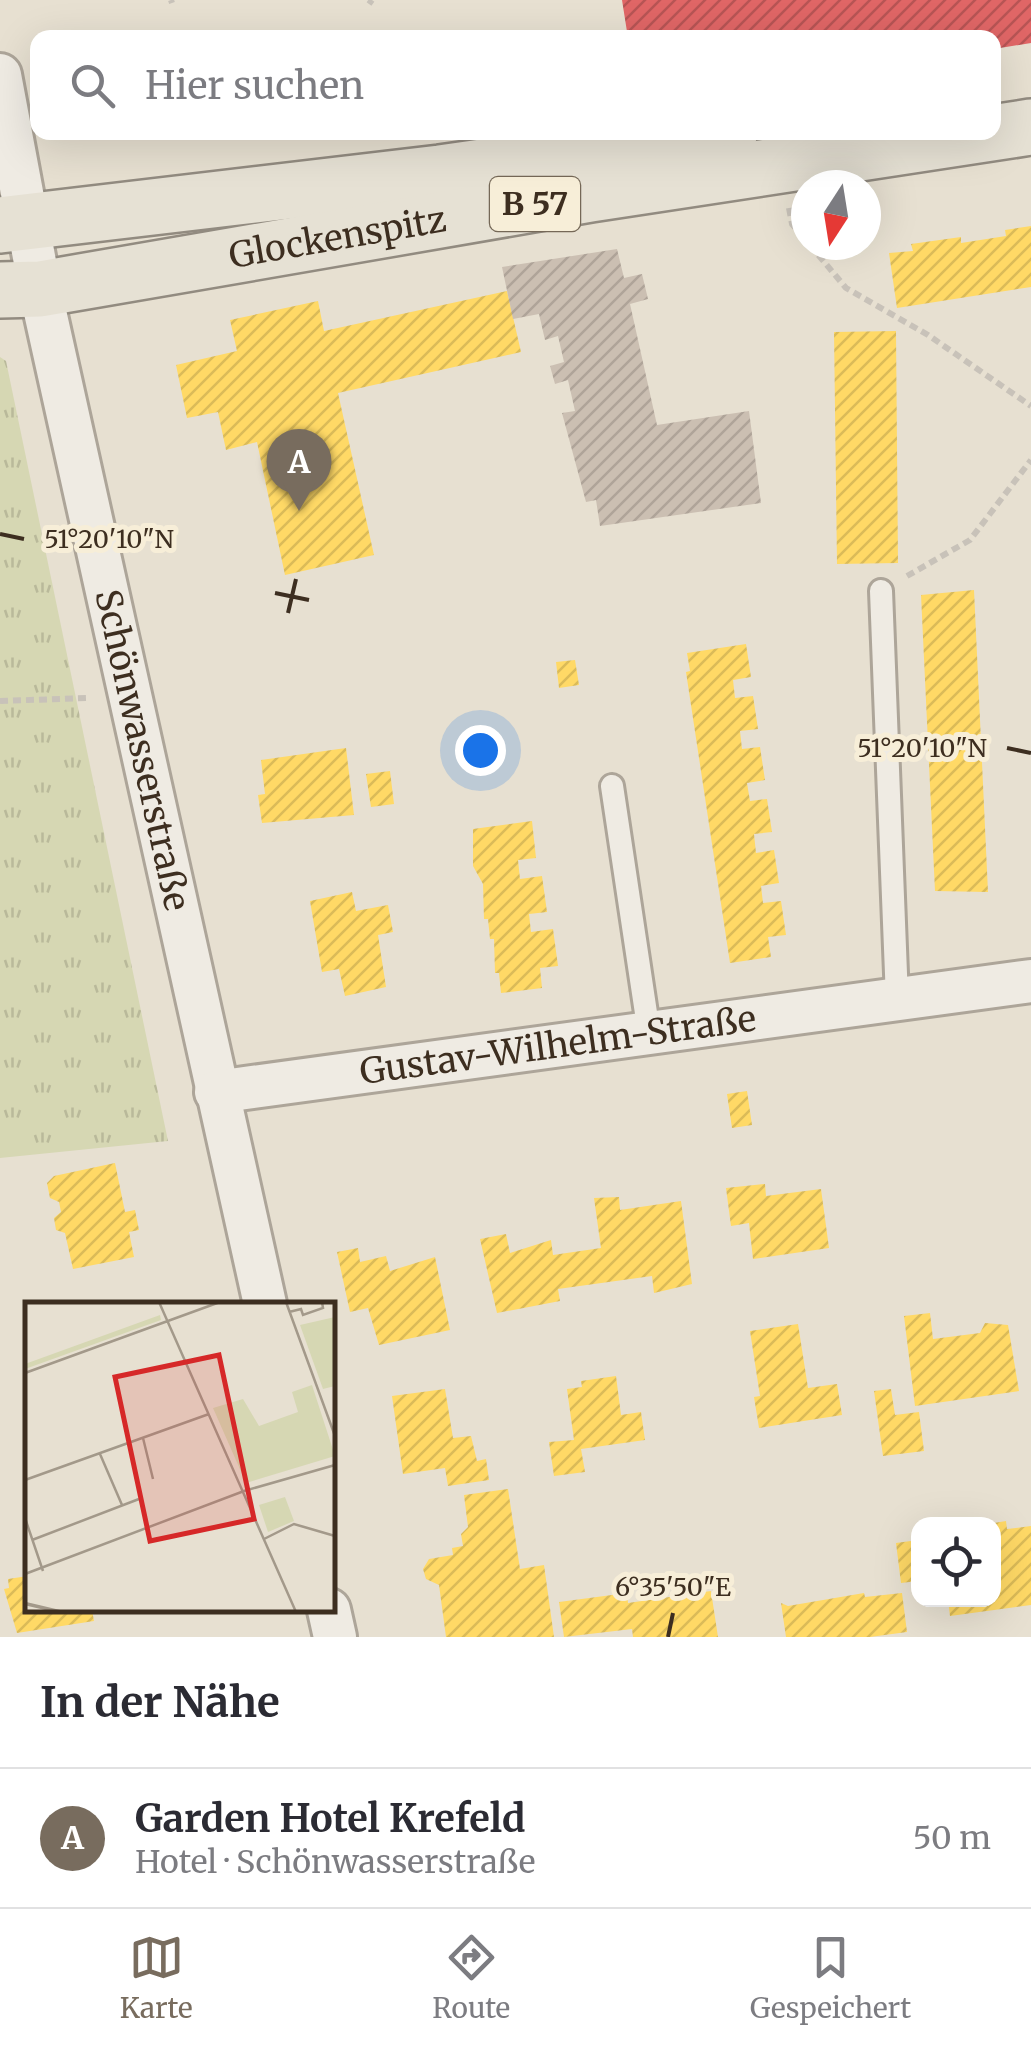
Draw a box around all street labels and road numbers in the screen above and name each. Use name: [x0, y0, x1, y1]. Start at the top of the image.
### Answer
road number: B 57: [490, 177, 580, 231]
street label: Glockenspitz: [226, 197, 449, 278]
street label: Schönwasserstraße: [85, 585, 199, 915]
street label: Gustav-Wilhelm-Straße: [357, 997, 759, 1094]

